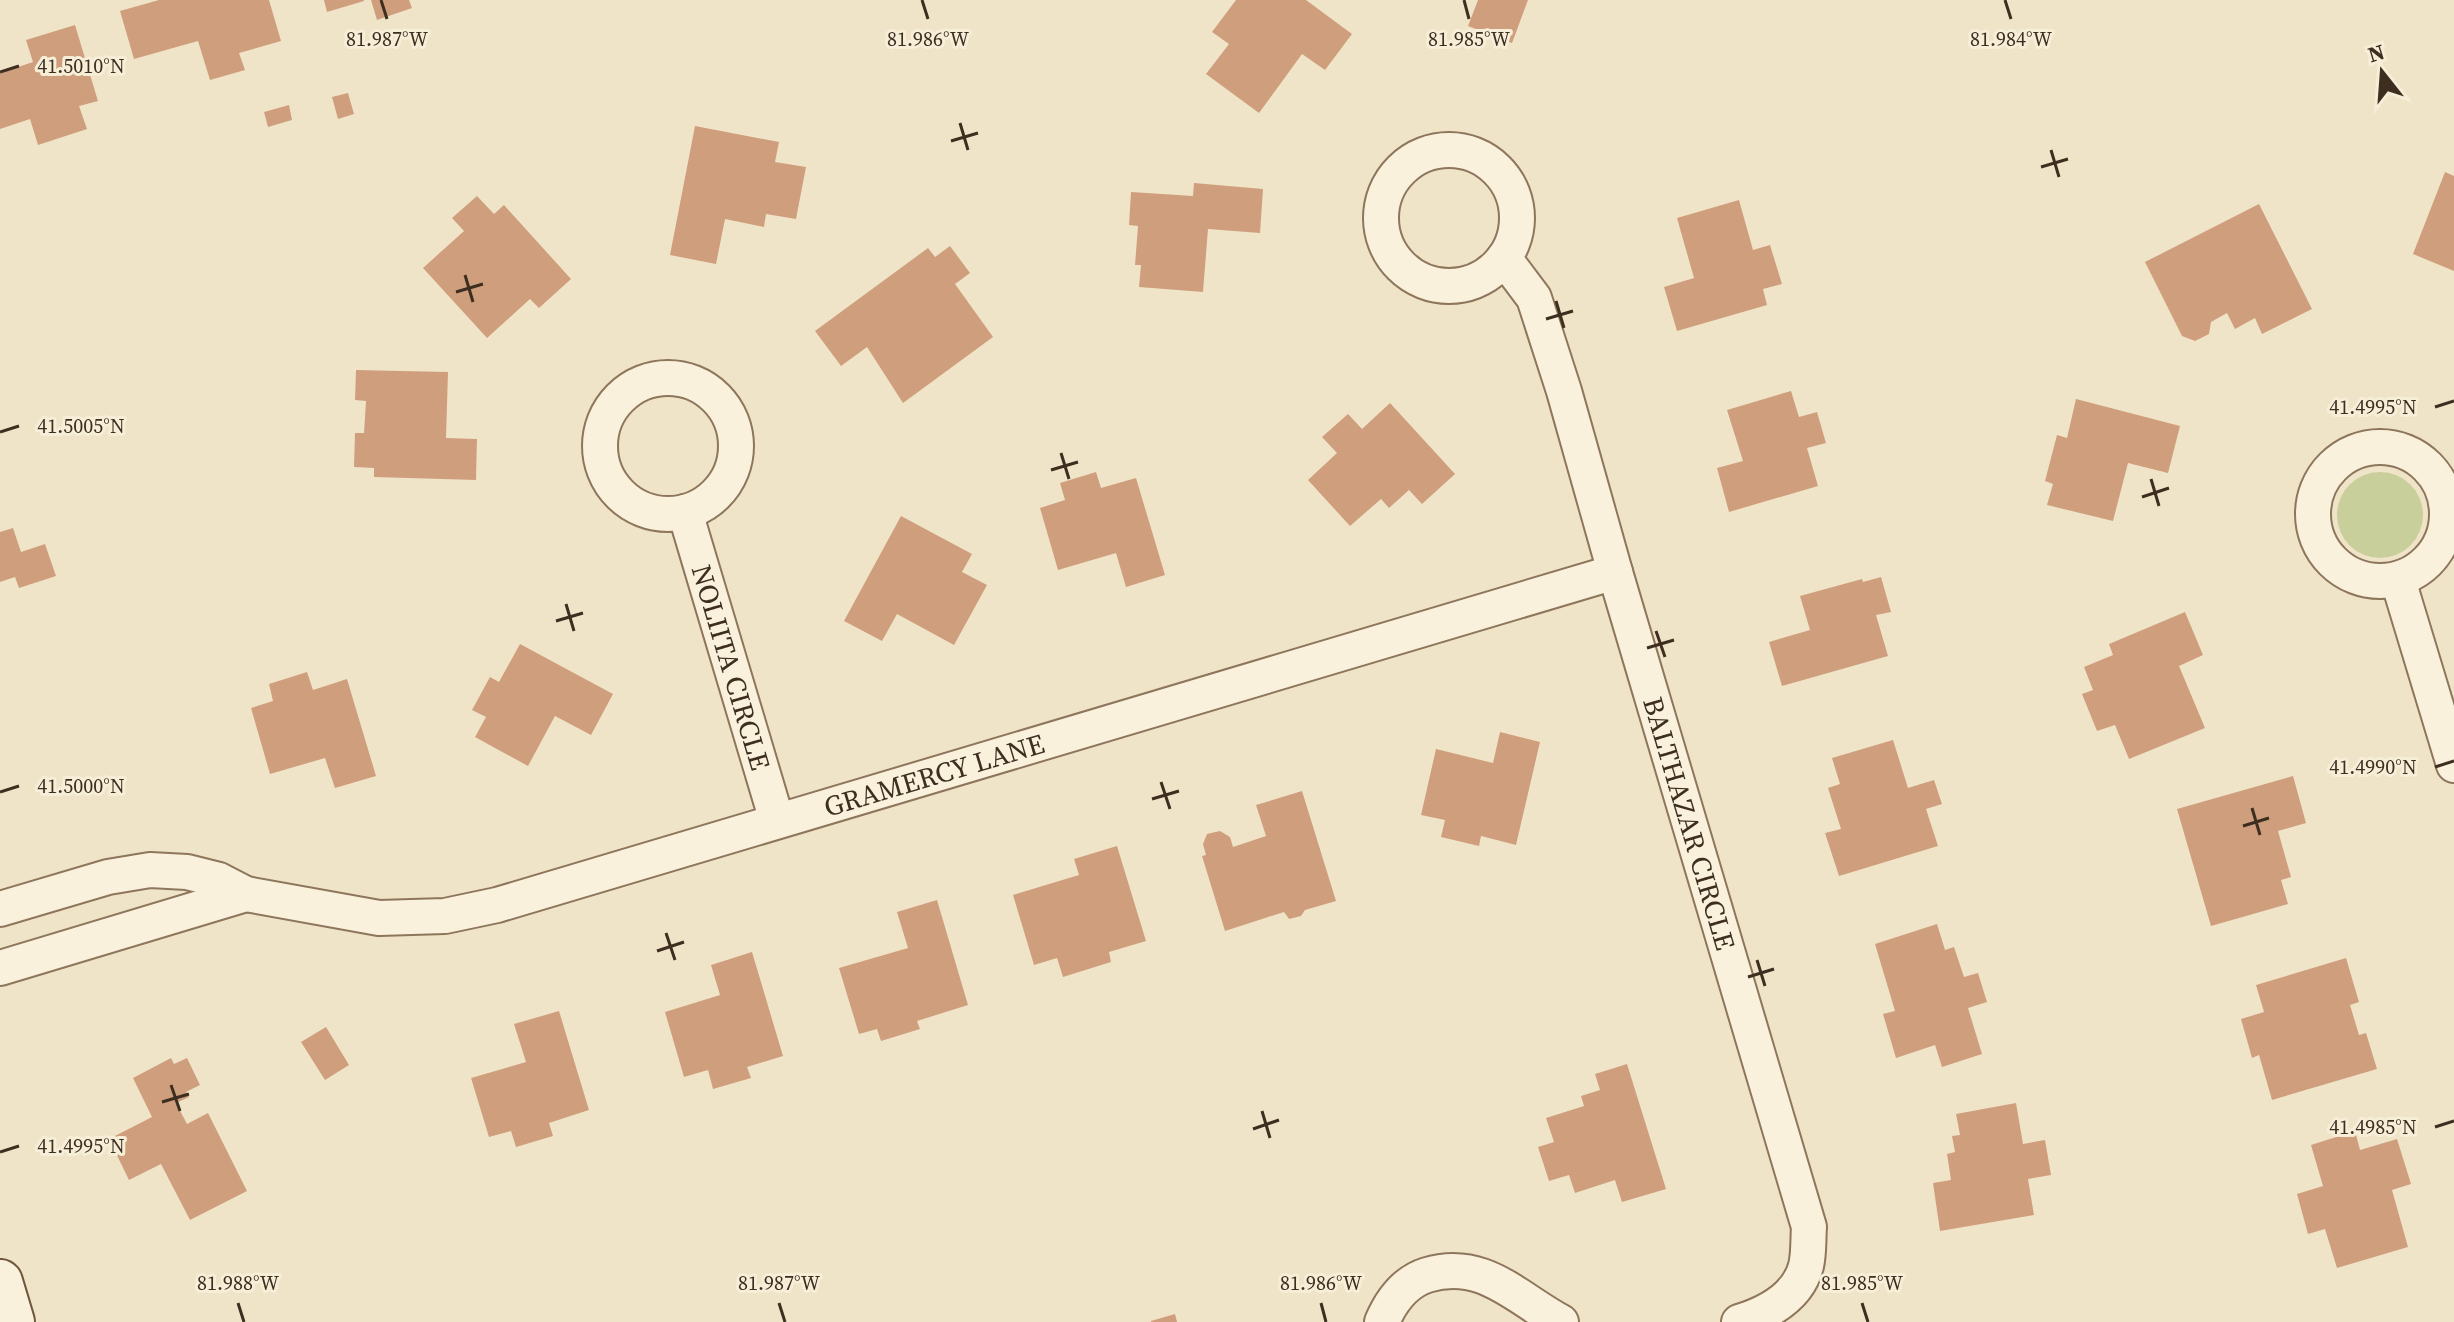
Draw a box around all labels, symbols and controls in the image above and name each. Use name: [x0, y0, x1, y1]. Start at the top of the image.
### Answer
text: 81.987°W: [346, 25, 429, 53]
text: 81.986°W: [887, 25, 970, 53]
text: 81.985°W: [1428, 25, 1511, 53]
text: 81.984°W: [1970, 25, 2053, 53]
north arrow: [2342, 32, 2422, 112]
text: N: [2364, 36, 2388, 70]
text: 41.5010°N: [37, 52, 125, 80]
text: 41.4995°N: [2329, 393, 2417, 421]
text: 41.5005°N: [37, 412, 125, 440]
street label: NOLIITA CIRCLE: [683, 560, 780, 775]
street label: BALTHAZAR CIRCLE: [1634, 692, 1745, 954]
street label: GRAMERCY LANE: [819, 724, 1049, 826]
text: 41.4990°N: [2329, 753, 2417, 781]
text: 41.5000°N: [37, 772, 125, 800]
text: 41.4985°N: [2329, 1113, 2417, 1141]
text: 41.4995°N: [37, 1132, 125, 1160]
text: 81.988°W: [197, 1269, 280, 1297]
text: 81.987°W: [738, 1269, 821, 1297]
text: 81.986°W: [1280, 1269, 1363, 1297]
text: 81.985°W: [1821, 1269, 1904, 1297]

